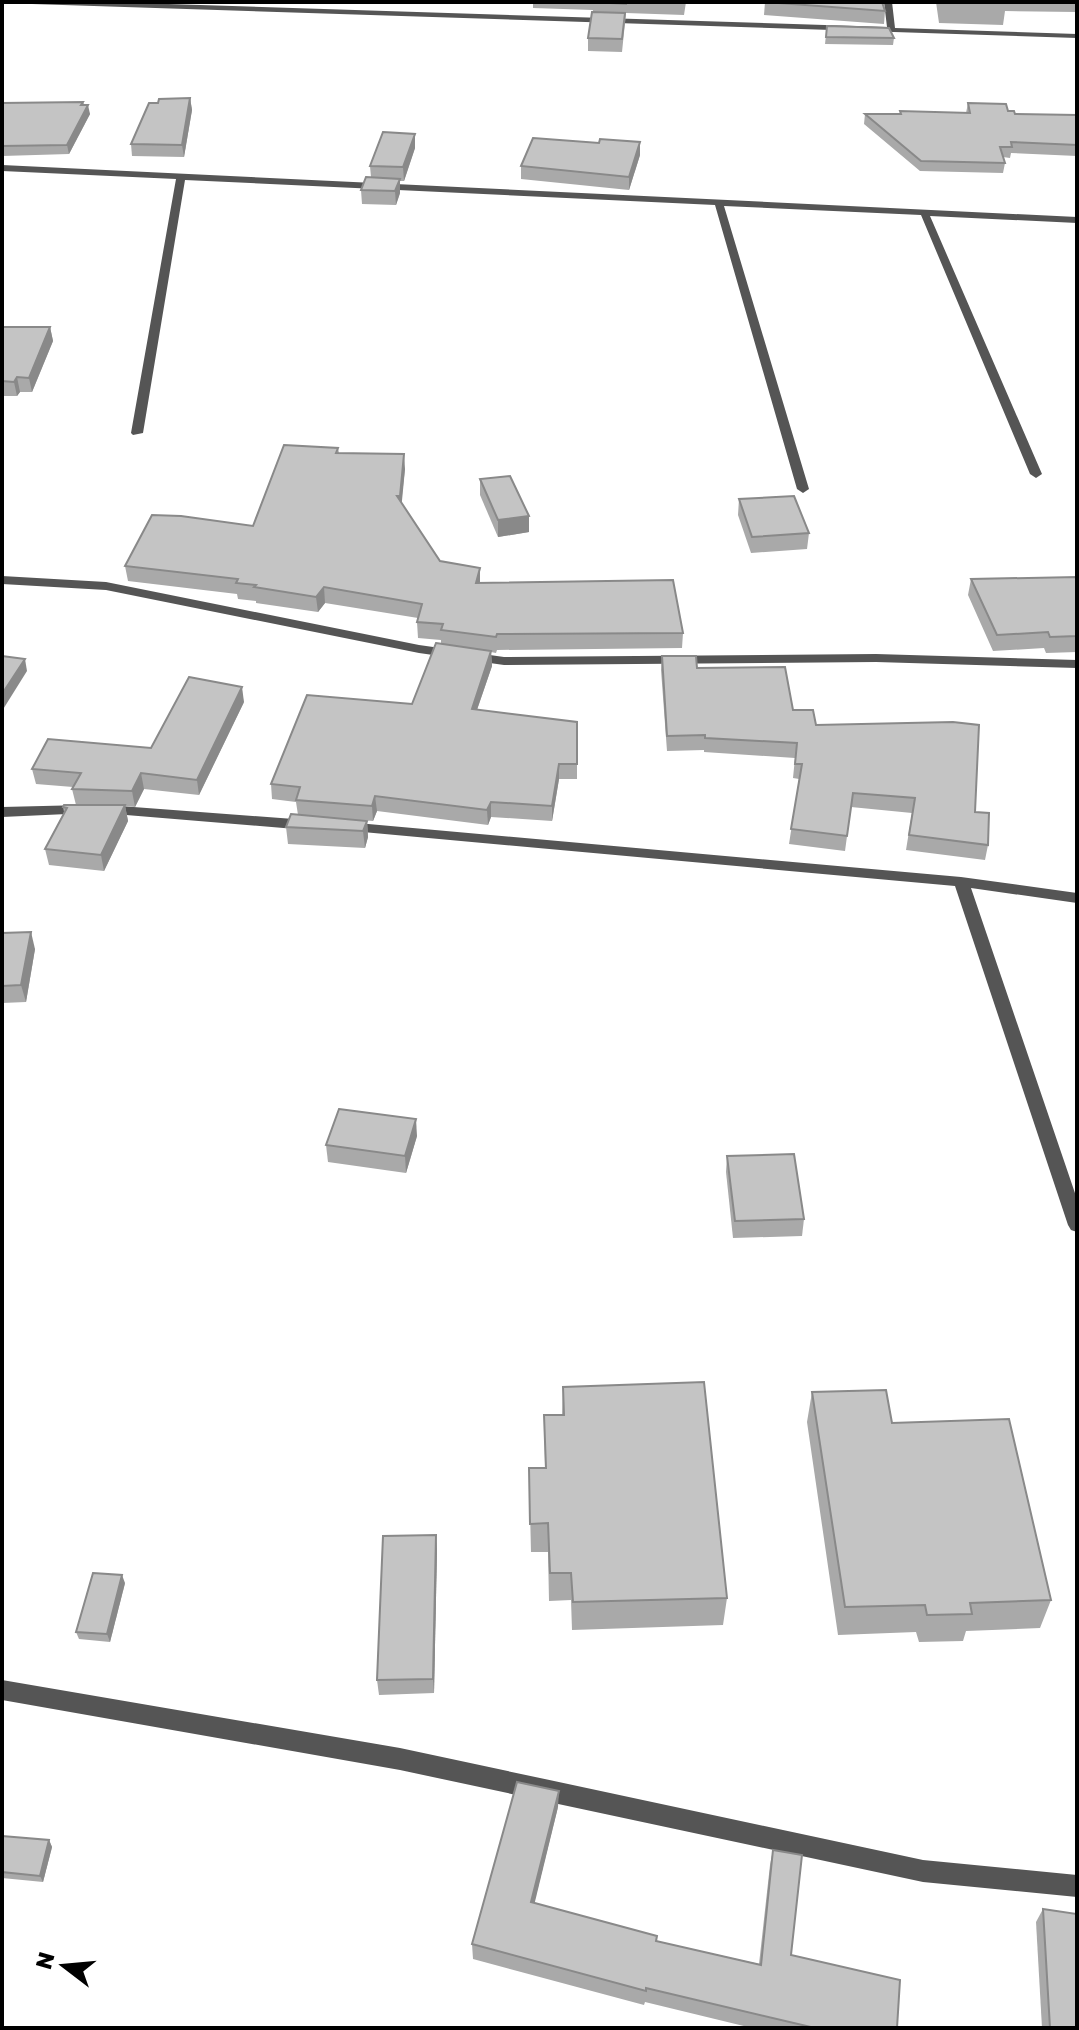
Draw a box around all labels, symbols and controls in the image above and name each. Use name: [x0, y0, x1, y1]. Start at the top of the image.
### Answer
north arrow: [24, 1926, 104, 2006]
text: N: [29, 1949, 60, 1972]

